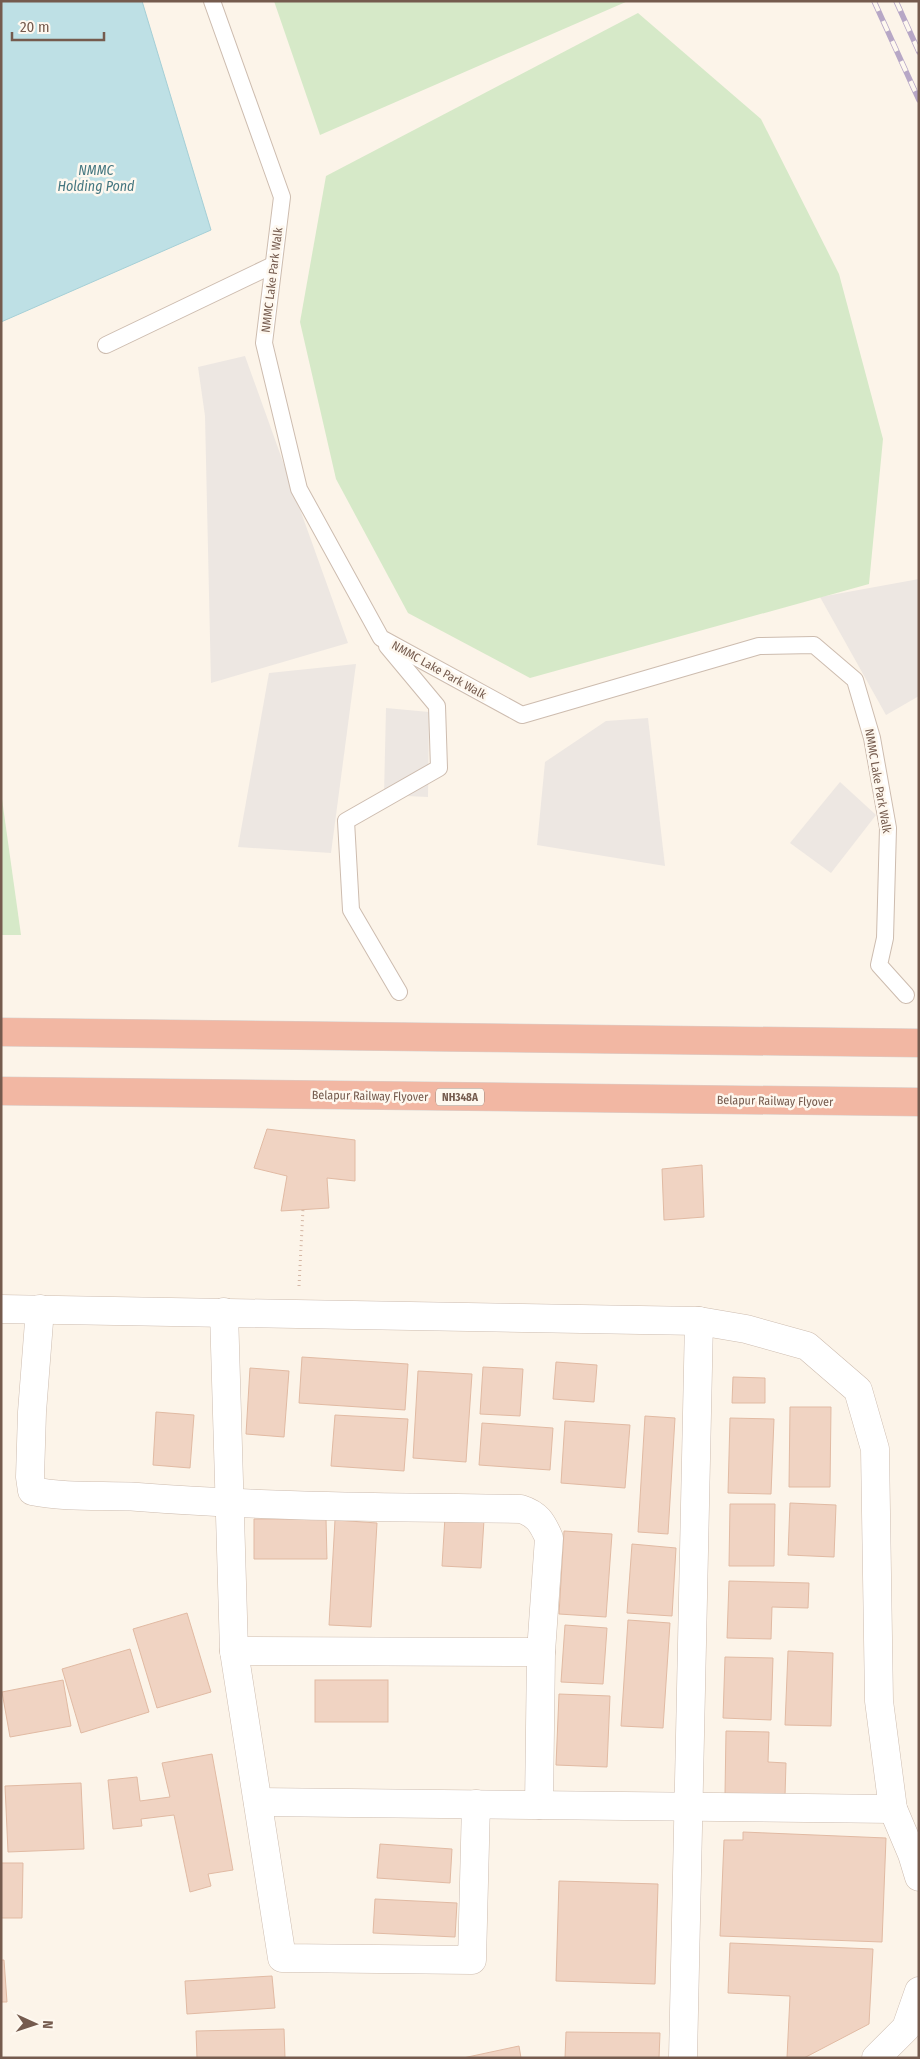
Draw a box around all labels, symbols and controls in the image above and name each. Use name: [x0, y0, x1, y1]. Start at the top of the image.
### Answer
scale bar: [12, 10, 105, 42]
text: 20 m: [20, 18, 50, 36]
water label: NMMC Holding Pond: [57, 162, 135, 195]
street label: NMMC Lake Park Walk: [259, 226, 285, 333]
street label: NMMC Lake Park Walk: [389, 638, 489, 702]
street label: NMMC Lake Park Walk: [862, 728, 894, 835]
street label: Belapur Railway Flyover: [312, 1088, 429, 1104]
road number: NH348A: [436, 1088, 484, 1106]
street label: Belapur Railway Flyover: [717, 1093, 834, 1109]
north arrow: [10, 1999, 60, 2049]
text: N: [39, 2020, 56, 2029]

